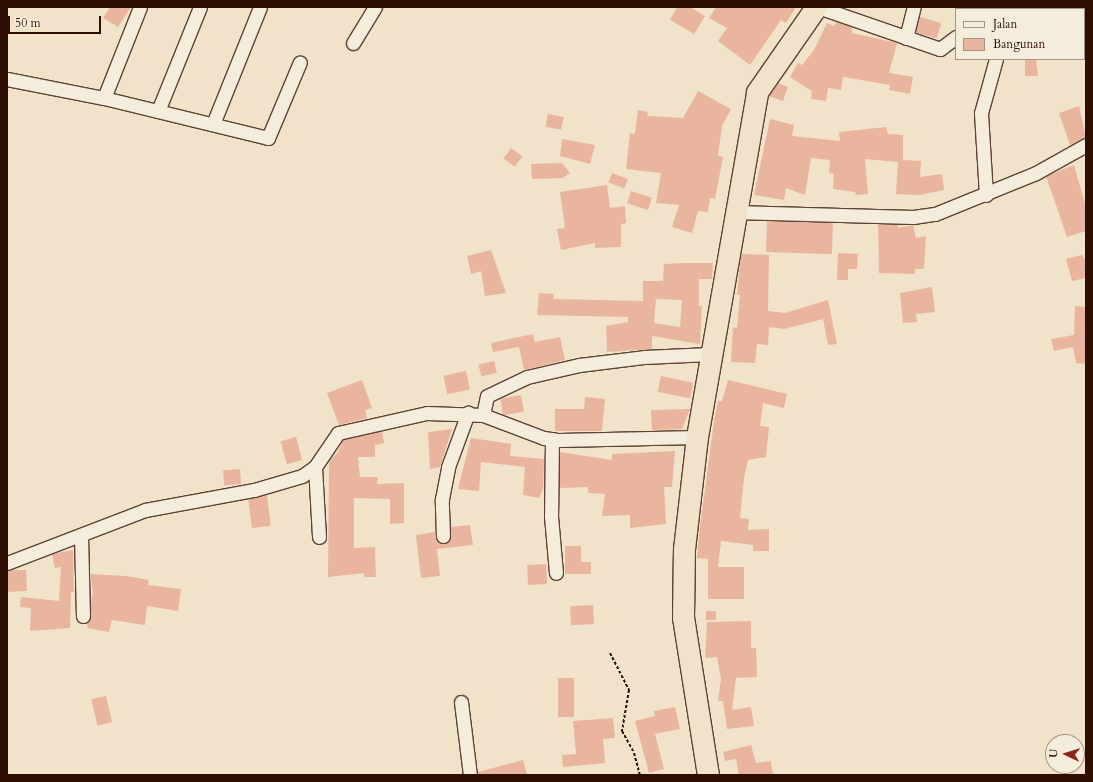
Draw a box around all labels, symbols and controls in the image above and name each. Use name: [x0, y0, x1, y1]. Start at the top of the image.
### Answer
scale bar: [10, 8, 103, 34]
legend: [955, 8, 1085, 60]
text: 50 m: [15, 15, 41, 31]
text: Jalan: [993, 16, 1017, 32]
text: Bangunan: [993, 36, 1045, 52]
north arrow: [1045, 734, 1085, 774]
text: U: [1046, 748, 1061, 758]

